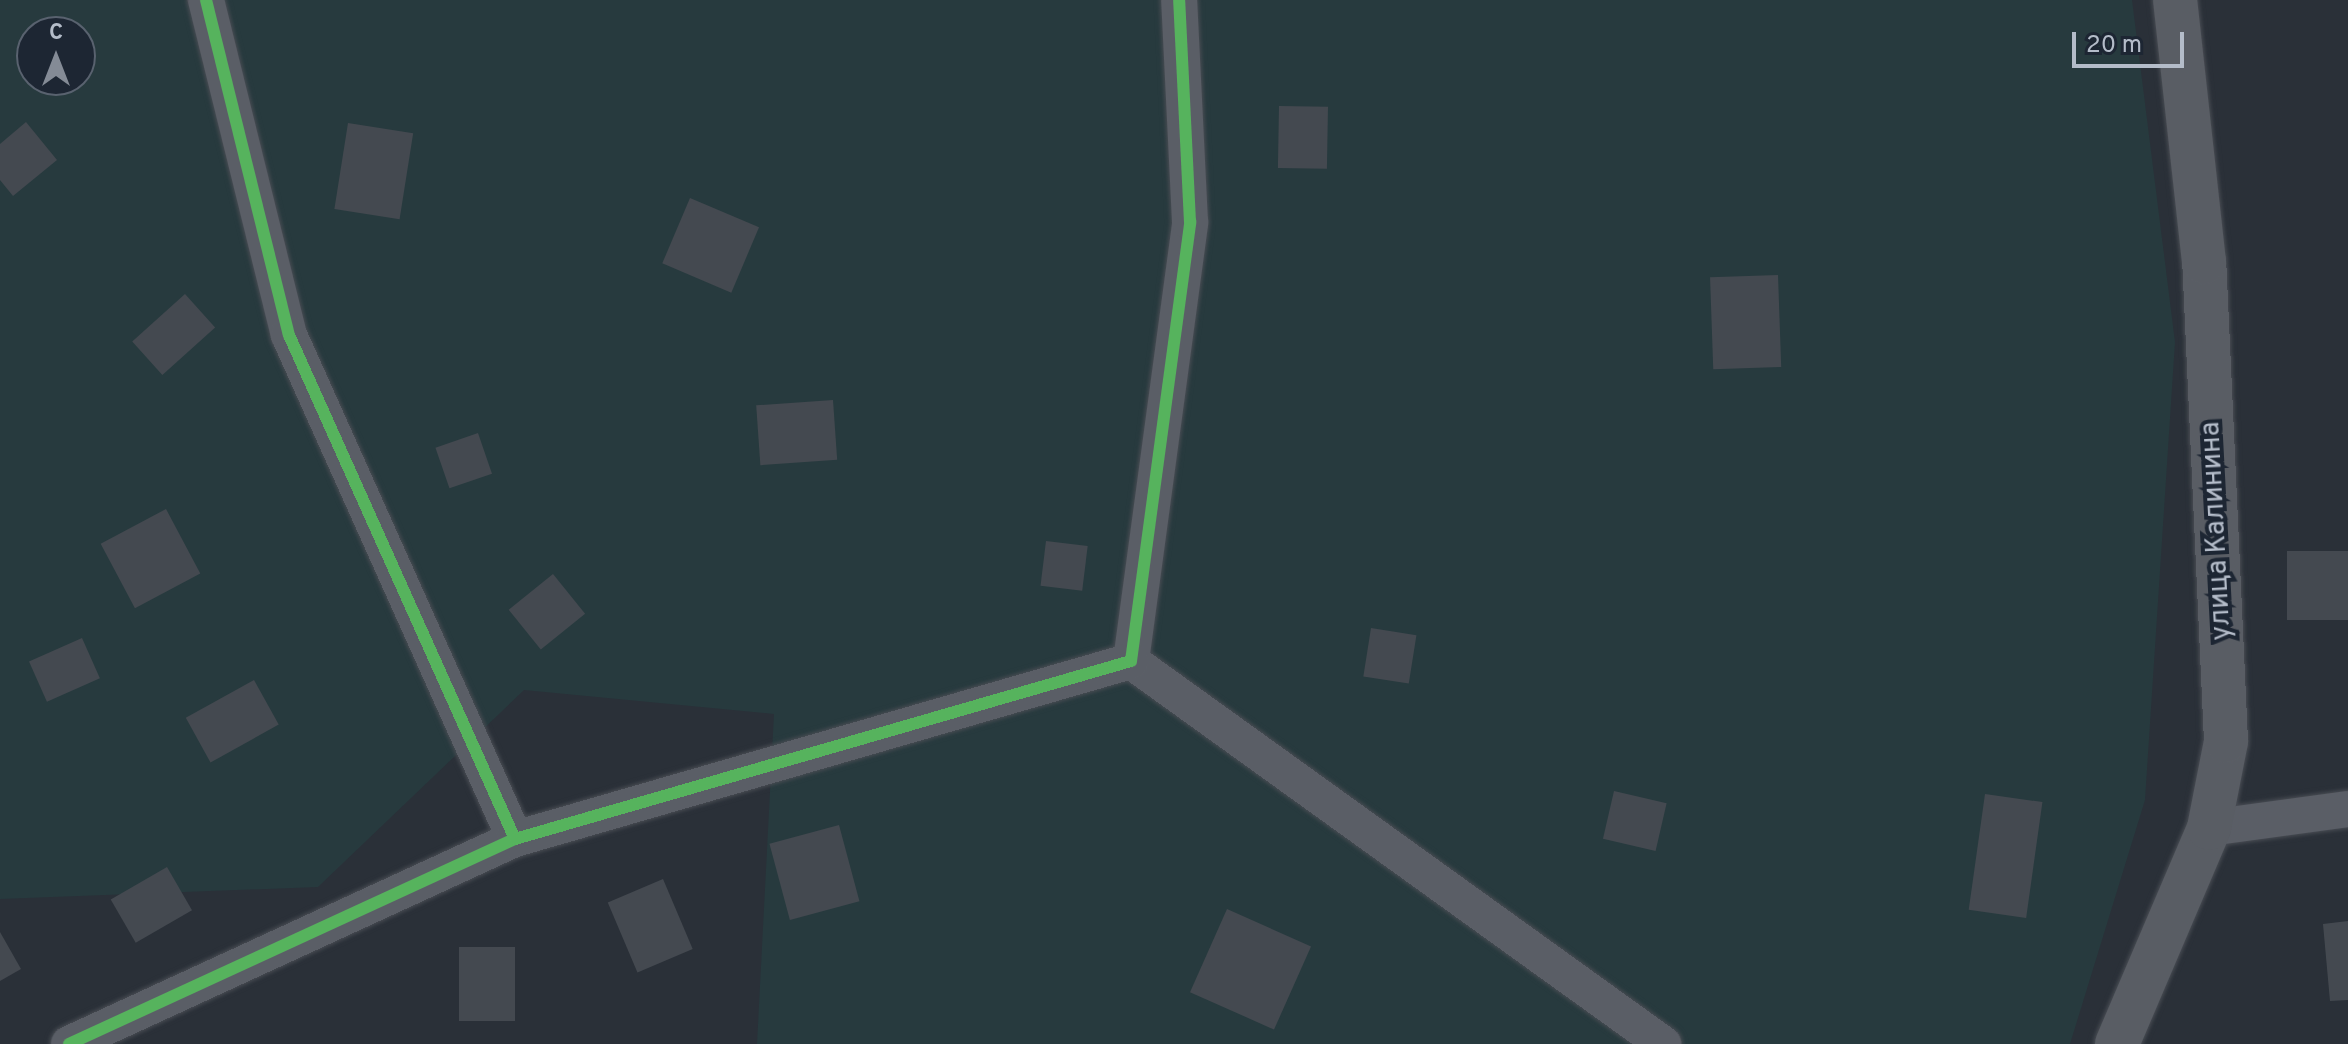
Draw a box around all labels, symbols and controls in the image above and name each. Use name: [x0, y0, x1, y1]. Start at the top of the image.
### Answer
north arrow: [16, 16, 96, 96]
scale bar: [2076, 16, 2188, 66]
text: С: [49, 20, 63, 47]
text: 20 m: [2086, 31, 2142, 61]
street label: улица Калинина: [2194, 421, 2240, 641]

